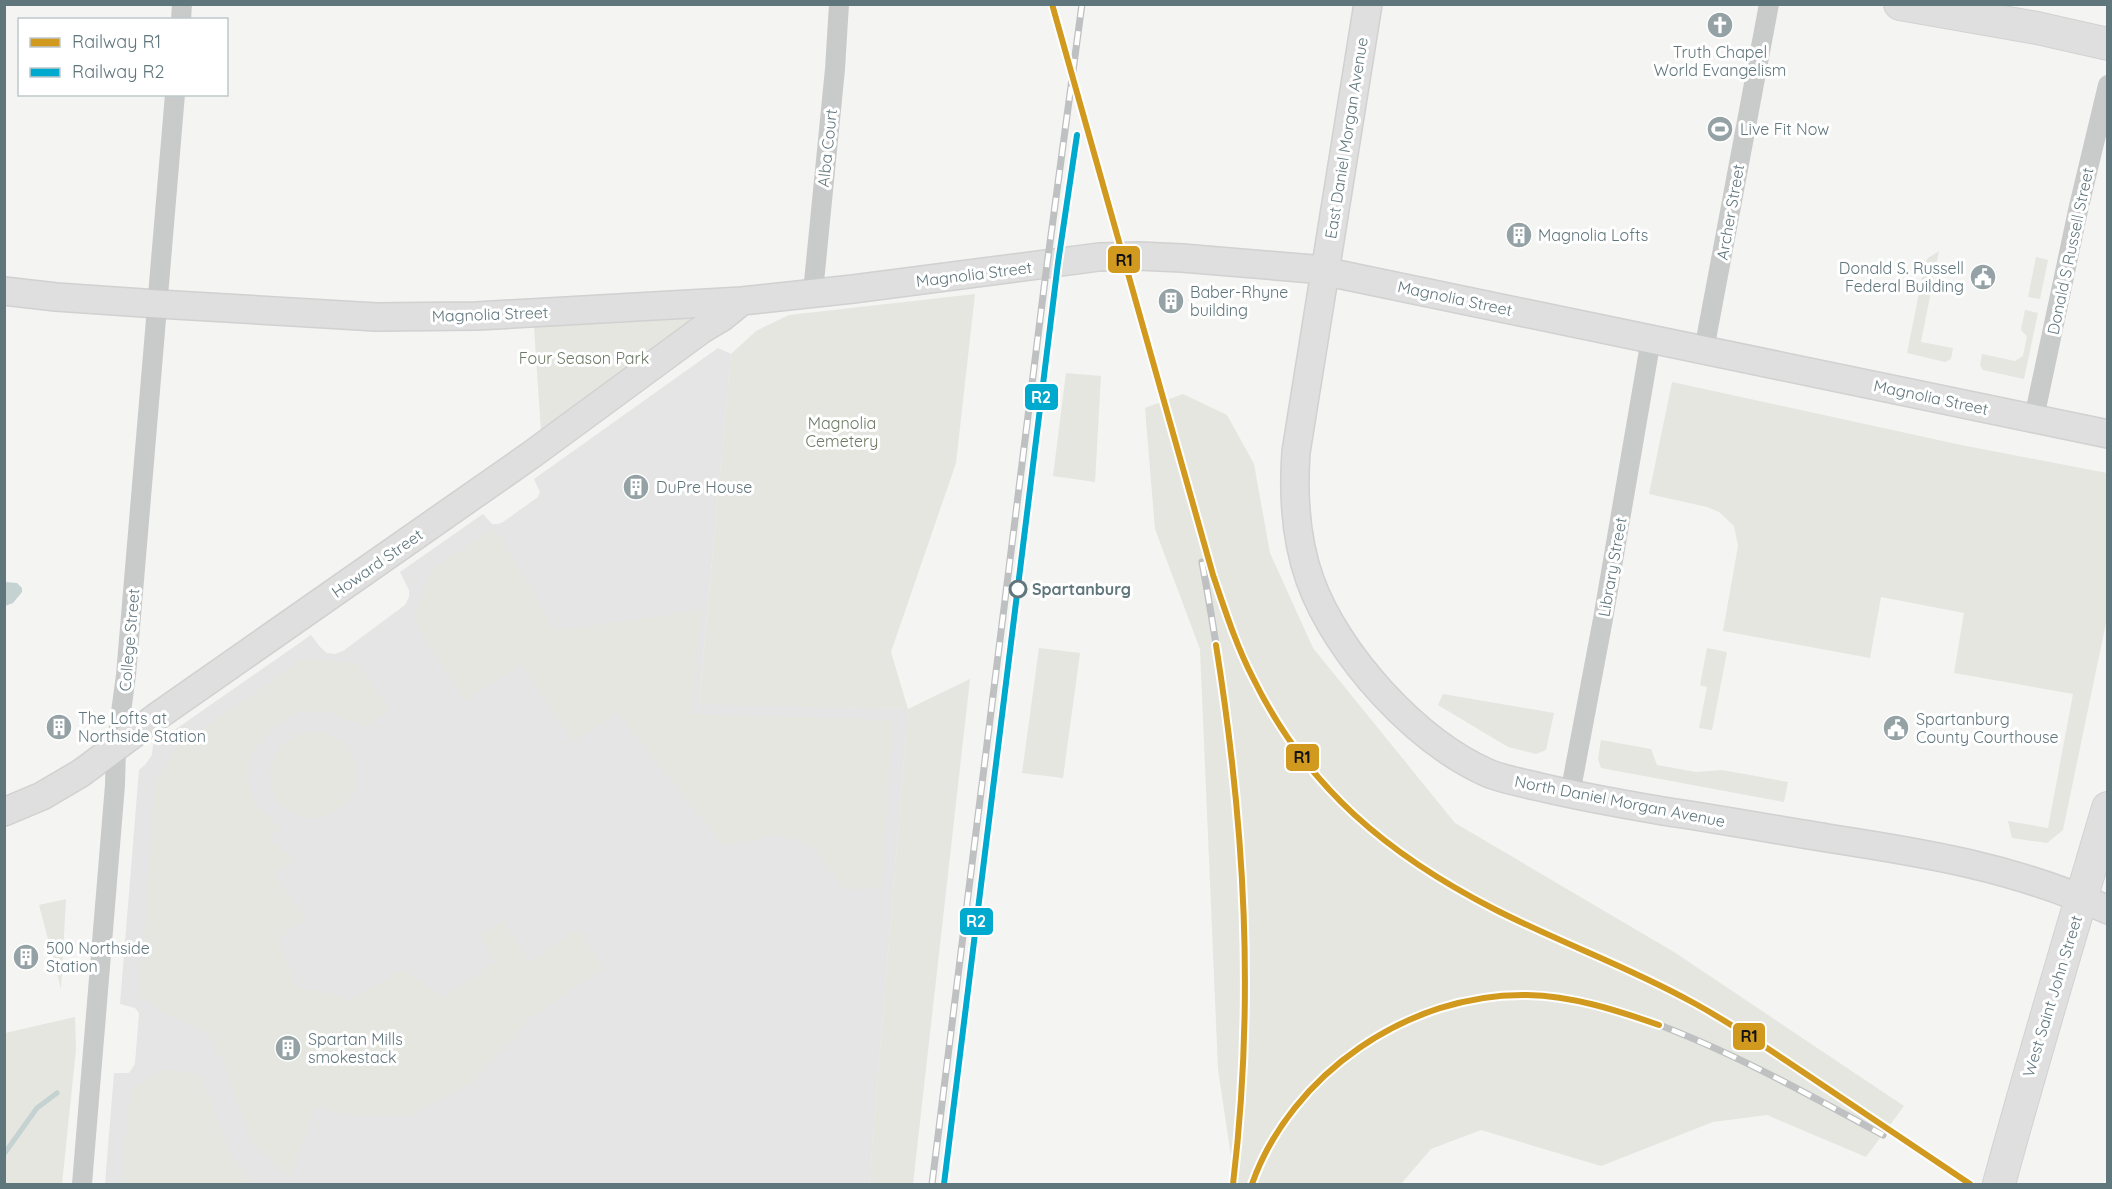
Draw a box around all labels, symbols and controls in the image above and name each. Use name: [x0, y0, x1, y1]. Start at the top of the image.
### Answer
church icon: Truth Chapel World Evangelism: [1705, 10, 1735, 40]
legend: [18, 18, 228, 96]
text: Railway R1: [72, 30, 161, 53]
street label: East Daniel Morgan Avenue: [1320, 36, 1372, 240]
place label: Truth Chapel World Evangelism: [1654, 42, 1786, 80]
text: Railway R2: [72, 60, 164, 83]
street label: Alba Court: [813, 108, 841, 188]
sports icon: Live Fit Now: [1705, 114, 1735, 144]
place label: Live Fit Now: [1740, 119, 1829, 139]
street label: Archer Street: [1712, 163, 1748, 261]
street label: Donald S Russell Street: [2043, 166, 2097, 336]
building icon: Magnolia Lofts: [1504, 220, 1534, 250]
place label: Magnolia Lofts: [1538, 225, 1648, 245]
line badge: R1: [1107, 245, 1141, 274]
text: R1: [1115, 250, 1133, 270]
street label: Magnolia Street: [915, 257, 1033, 291]
place label: Donald S. Russell Federal Building: [1839, 258, 1964, 296]
public building icon: Donald S. Russell Federal Building: [1968, 262, 1998, 292]
street label: Magnolia Street: [1396, 276, 1514, 320]
place label: Baber-Rhyne building: [1190, 282, 1288, 320]
building icon: Baber-Rhyne building: [1156, 286, 1186, 316]
street label: Magnolia Street: [431, 302, 549, 326]
park label: Four Season Park: [519, 348, 649, 368]
street label: Magnolia Street: [1872, 375, 1990, 419]
line badge: R2: [1024, 383, 1059, 411]
text: R2: [1031, 387, 1051, 407]
park label: Magnolia Cemetery: [806, 413, 878, 451]
building icon: DuPre House: [621, 472, 651, 502]
place label: DuPre House: [656, 477, 752, 497]
street label: Library Street: [1593, 516, 1631, 618]
street label: Howard Street: [328, 524, 426, 602]
place label: Spartanburg: [1032, 579, 1131, 599]
marker: Spartanburg: [1009, 580, 1027, 598]
street label: College Street: [115, 588, 143, 692]
place label: The Lofts at Northside Station: [78, 708, 206, 746]
place label: Spartanburg County Courthouse: [1916, 709, 2059, 747]
building icon: The Lofts at Northside Station: [44, 712, 74, 742]
public building icon: Spartanburg County Courthouse: [1881, 713, 1911, 743]
line badge: R1: [1285, 743, 1320, 772]
text: R1: [1293, 747, 1311, 767]
street label: North Daniel Morgan Avenue: [1513, 771, 1727, 831]
line badge: R2: [959, 907, 994, 936]
text: R2: [966, 911, 986, 931]
street label: West Saint John Street: [2018, 913, 2086, 1079]
place label: 500 Northside Station: [46, 938, 150, 976]
building icon: 500 Northside Station: [11, 942, 41, 972]
line badge: R1: [1732, 1022, 1766, 1051]
text: R1: [1740, 1026, 1758, 1046]
place label: Spartan Mills smokestack: [308, 1029, 403, 1067]
building icon: Spartan Mills smokestack: [273, 1033, 303, 1063]

